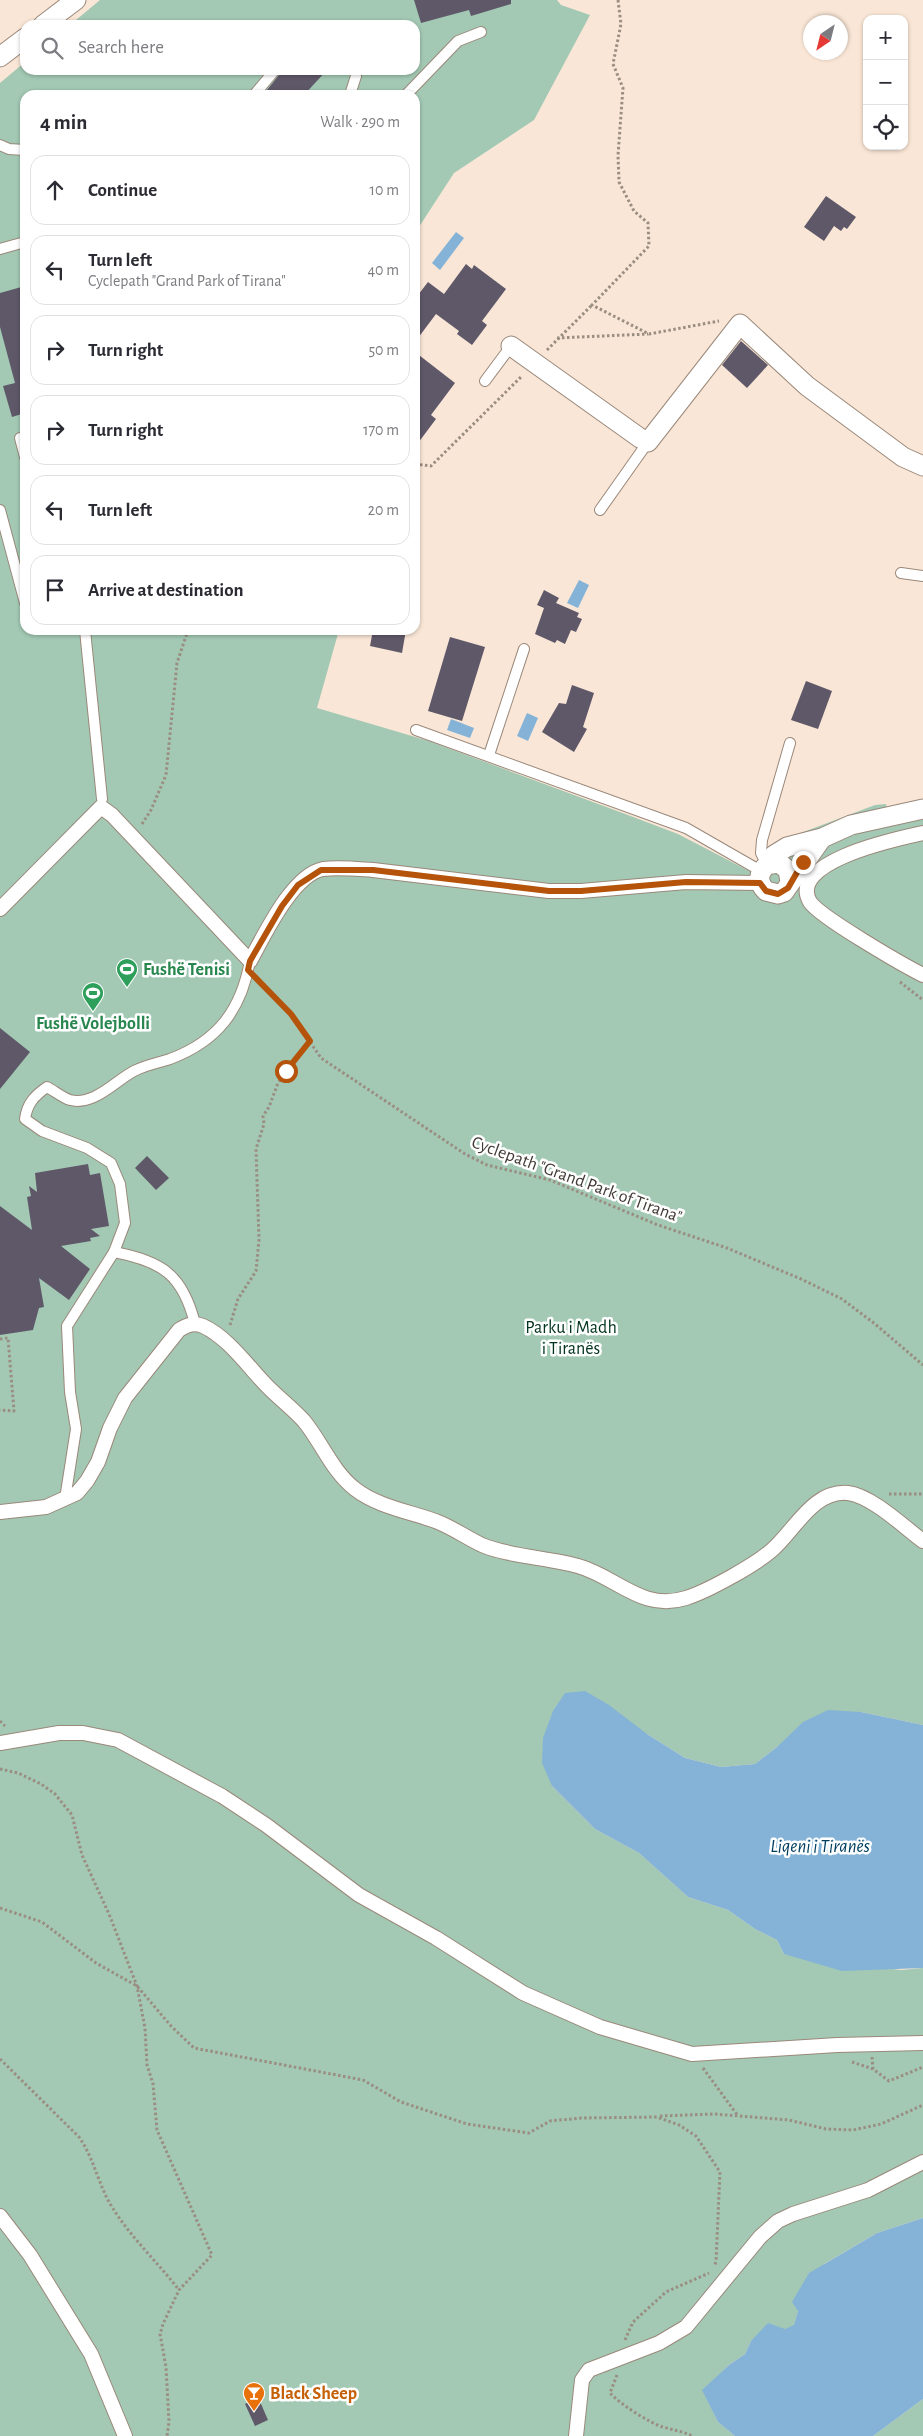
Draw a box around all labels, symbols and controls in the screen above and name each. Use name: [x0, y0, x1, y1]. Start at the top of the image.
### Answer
north arrow: [803, 15, 848, 60]
map controls: [863, 15, 908, 150]
button: +: [863, 15, 908, 60]
search box: [20, 20, 420, 75]
icon: search: [38, 34, 66, 62]
text: Search here: [78, 38, 164, 57]
button: −: [863, 60, 908, 105]
button: locate: [863, 105, 908, 150]
text: 4 min: [40, 112, 87, 133]
text: Walk · 290 m: [320, 114, 400, 130]
icon: ahead: [41, 176, 69, 204]
text: Continue: [88, 181, 157, 200]
text: 10 m: [370, 182, 399, 198]
text: Turn left: [88, 251, 152, 270]
icon: left: [41, 256, 69, 284]
text: 40 m: [367, 262, 399, 278]
text: Cyclepath "Grand Park of Tirana": [88, 273, 286, 289]
icon: right: [41, 336, 69, 364]
text: Turn right: [88, 341, 163, 360]
text: 50 m: [368, 342, 399, 358]
icon: right: [41, 416, 69, 444]
text: Turn right: [88, 421, 163, 440]
text: 170 m: [363, 422, 399, 438]
icon: left: [41, 496, 69, 524]
text: Turn left: [88, 501, 152, 520]
text: 20 m: [368, 502, 399, 518]
icon: arrive: [41, 576, 69, 604]
text: Arrive at destination: [88, 581, 244, 600]
route end: [792, 851, 815, 874]
sports icon: Fushë Tenisi: [115, 957, 139, 988]
place label: Fushë Tenisi: [143, 961, 230, 979]
sports icon: Fushë Volejbolli: [81, 981, 105, 1012]
place label: Fushë Volejbolli: [36, 1015, 150, 1033]
route start: [275, 1060, 298, 1083]
street label: Cyclepath "Grand Park of Tirana": [469, 1133, 684, 1226]
park label: Parku i Madh i Tiranës: [525, 1319, 617, 1358]
water label: Liqeni i Tiranës: [770, 1837, 870, 1856]
bar icon: Black Sheep: [242, 2381, 266, 2412]
place label: Black Sheep: [270, 2385, 357, 2403]

